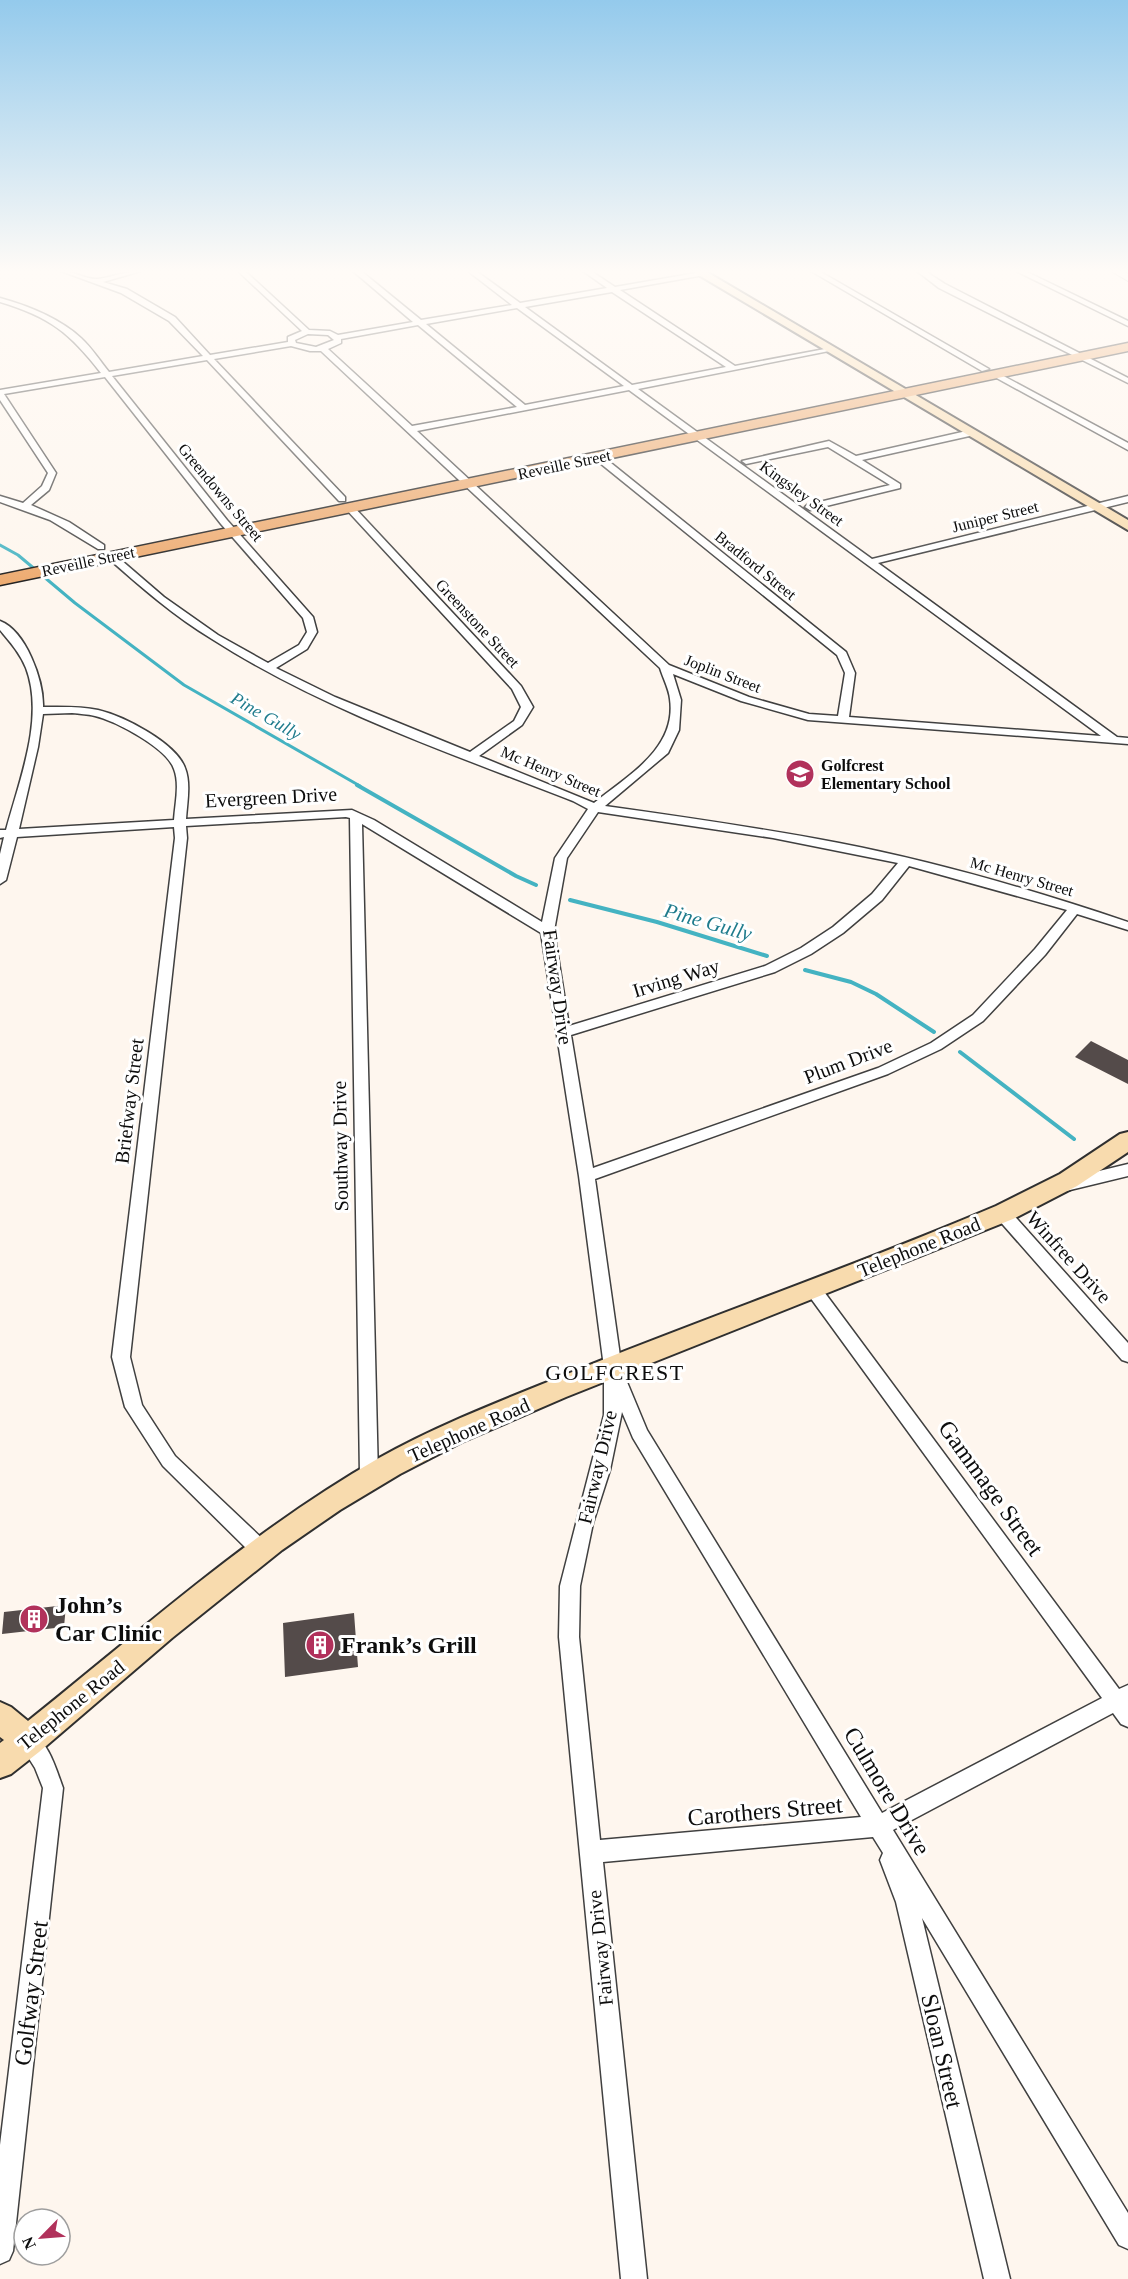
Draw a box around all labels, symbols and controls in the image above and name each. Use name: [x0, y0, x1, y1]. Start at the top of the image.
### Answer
street label: Greendowns Street: [175, 440, 267, 545]
street label: Reveille Street: [516, 446, 613, 483]
street label: Kingsley Street: [756, 457, 847, 531]
street label: Juniper Street: [950, 497, 1041, 536]
street label: Bradford Street: [712, 528, 800, 604]
street label: Reveille Street: [40, 543, 137, 580]
street label: Greenstone Street: [432, 576, 523, 671]
street label: Joplin Street: [682, 651, 764, 697]
water label: Pine Gully: [227, 687, 305, 744]
street label: Mc Henry Street: [498, 743, 604, 801]
place label: Golfcrest Elementary School: [821, 757, 951, 793]
school or university icon: Golfcrest Elementary School: [784, 758, 816, 790]
street label: Evergreen Drive: [204, 783, 338, 812]
street label: Mc Henry Street: [968, 854, 1076, 900]
water label: Pine Gully: [660, 898, 755, 946]
street label: Fairway Drive: [538, 928, 577, 1046]
street label: Irving Way: [630, 954, 722, 1003]
street label: Plum Drive: [801, 1034, 895, 1088]
street label: Briefway Street: [110, 1037, 149, 1165]
street label: Southway Drive: [328, 1080, 353, 1211]
street label: Winfree Drive: [1022, 1207, 1116, 1307]
street label: Telephone Road: [855, 1212, 984, 1283]
district label: GOLFCREST: [545, 1360, 685, 1385]
street label: Telephone Road: [405, 1393, 533, 1467]
street label: Fairway Drive: [573, 1408, 622, 1526]
street label: Gammage Street: [933, 1415, 1049, 1561]
place label: John’s Car Clinic: [55, 1592, 162, 1646]
building icon: John’s Car Clinic: [18, 1603, 50, 1635]
building icon: Frank’s Grill: [304, 1629, 336, 1661]
place label: Frank’s Grill: [341, 1632, 477, 1658]
street label: Telephone Road: [13, 1655, 129, 1755]
street label: Culmore Drive: [839, 1722, 935, 1860]
street label: Carothers Street: [687, 1791, 844, 1831]
street label: Fairway Drive: [583, 1889, 618, 2007]
street label: Golfway Street: [9, 1919, 53, 2067]
street label: Sloan Street: [916, 1991, 968, 2111]
north arrow: [12, 2207, 72, 2267]
text: N: [19, 2234, 39, 2252]

